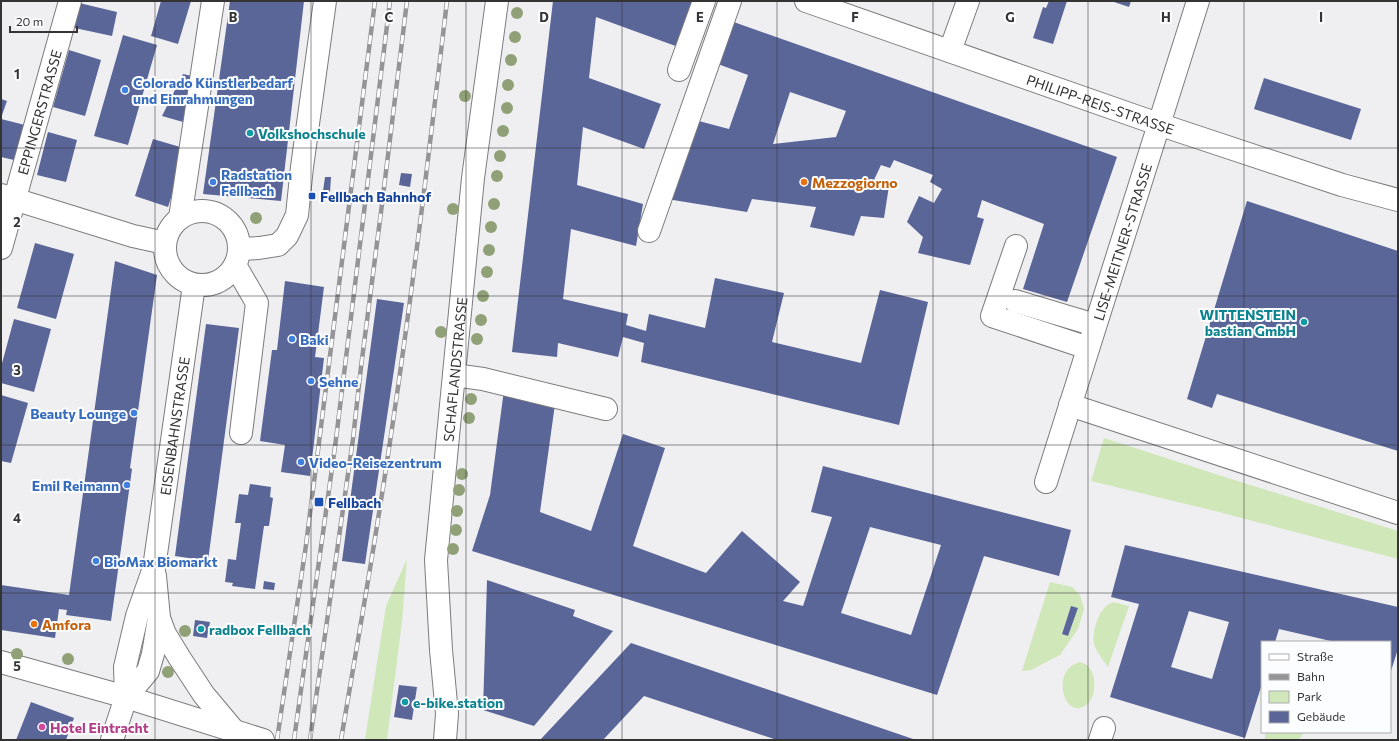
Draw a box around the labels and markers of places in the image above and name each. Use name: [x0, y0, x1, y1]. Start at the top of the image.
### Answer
place label: Colorado Künstlerbedarf und Einrahmungen: [133, 74, 293, 107]
marker: Colorado Künstlerbedarf und Einrahmungen: [120, 85, 130, 95]
place label: Volkshochschule: [258, 125, 366, 142]
marker: Volkshochschule: [245, 128, 255, 138]
place label: Radstation Fellbach: [221, 166, 292, 199]
place label: Mezzogiorno: [812, 174, 898, 191]
marker: Radstation Fellbach: [208, 177, 218, 187]
marker: Mezzogiorno: [799, 177, 809, 187]
place label: Fellbach Bahnhof: [320, 188, 431, 205]
marker: Fellbach Bahnhof: [307, 191, 317, 201]
place label: WITTENSTEIN bastian GmbH: [1200, 306, 1296, 339]
marker: WITTENSTEIN bastian GmbH: [1299, 317, 1309, 327]
place label: Baki: [300, 331, 329, 348]
marker: Baki: [287, 334, 297, 344]
place label: Sehne: [319, 373, 358, 390]
marker: Sehne: [306, 376, 316, 386]
place label: Beauty Lounge: [30, 405, 126, 422]
marker: Beauty Lounge: [129, 408, 139, 418]
place label: Video-Reisezentrum: [309, 454, 442, 471]
marker: Video-Reisezentrum: [296, 457, 306, 467]
place label: Emil Reimann: [32, 477, 119, 494]
marker: Emil Reimann: [122, 480, 132, 490]
place label: Fellbach: [328, 494, 381, 511]
marker: Fellbach: [313, 496, 325, 508]
place label: BioMax Biomarkt: [104, 553, 218, 570]
marker: BioMax Biomarkt: [91, 556, 101, 566]
place label: Amfora: [42, 616, 91, 633]
marker: Amfora: [29, 619, 39, 629]
place label: radbox Fellbach: [209, 621, 311, 638]
marker: radbox Fellbach: [196, 624, 206, 634]
place label: e-bike.station: [413, 694, 503, 711]
marker: e-bike.station: [400, 697, 410, 707]
place label: Hotel Eintracht: [50, 719, 149, 736]
marker: Hotel Eintracht: [37, 722, 47, 732]

